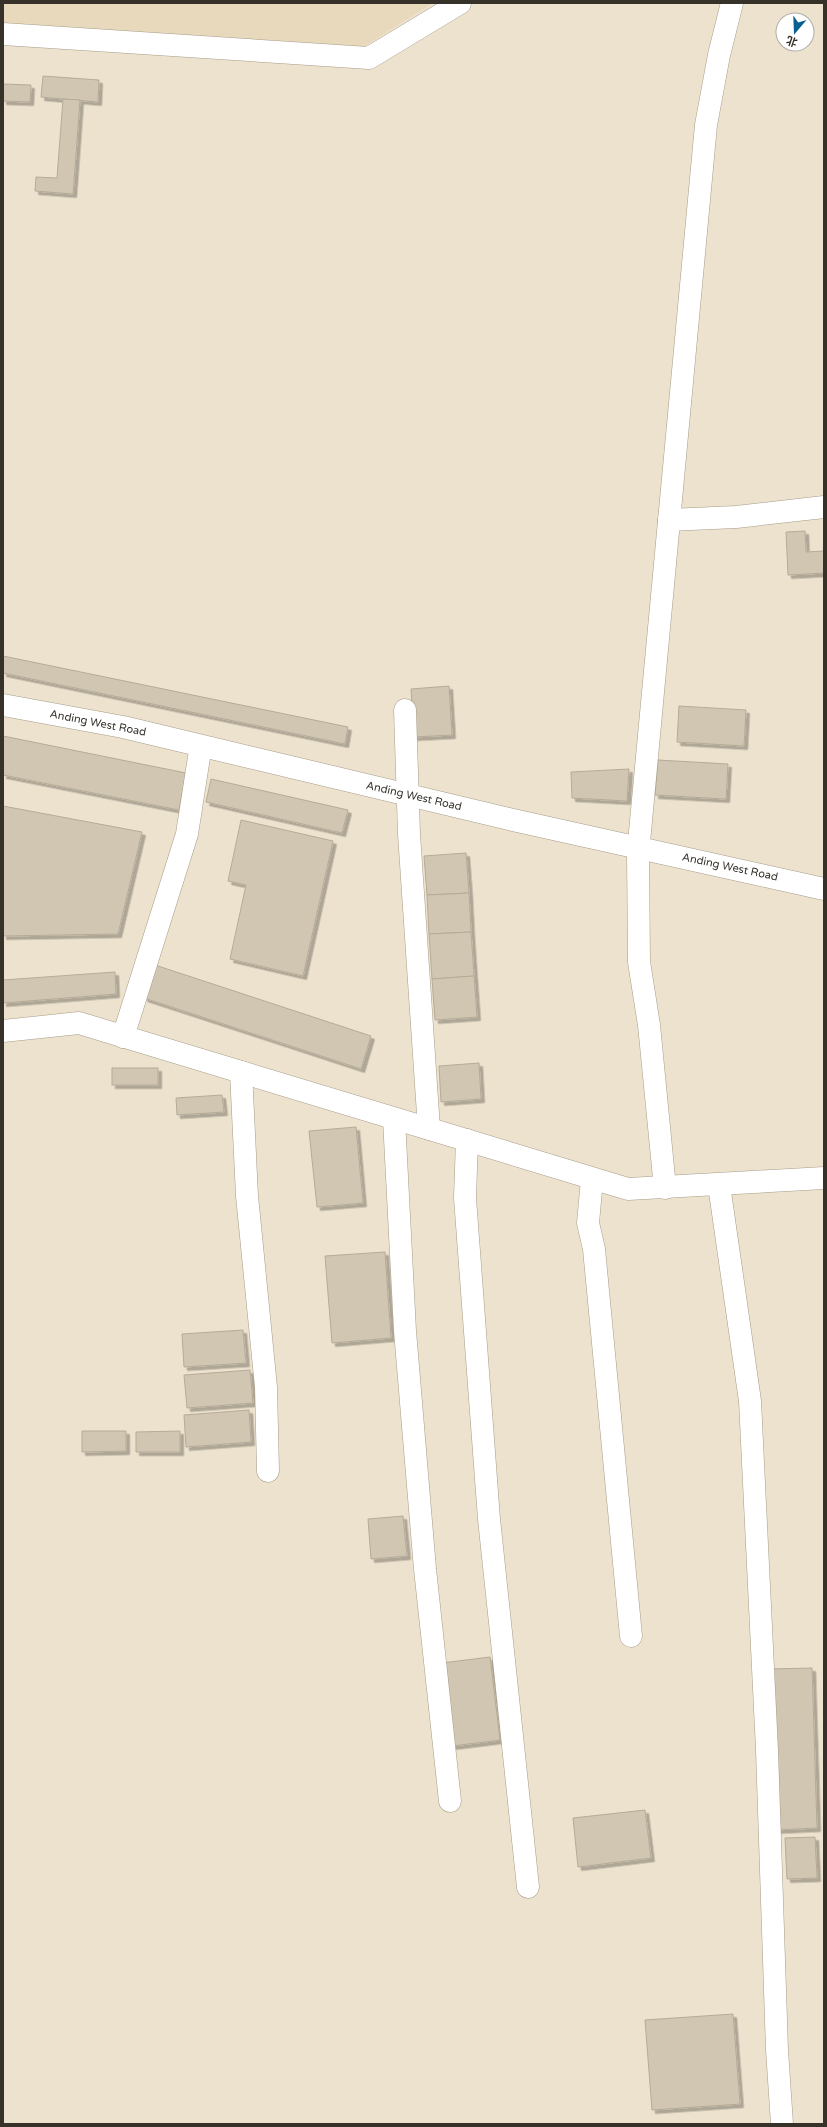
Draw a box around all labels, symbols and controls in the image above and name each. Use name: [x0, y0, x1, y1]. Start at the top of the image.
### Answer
north arrow: [775, 12, 815, 52]
text: 北: [785, 33, 799, 49]
street label: Anding West Road: [49, 707, 147, 739]
street label: Anding West Road: [365, 779, 463, 813]
street label: Anding West Road: [681, 850, 779, 884]

